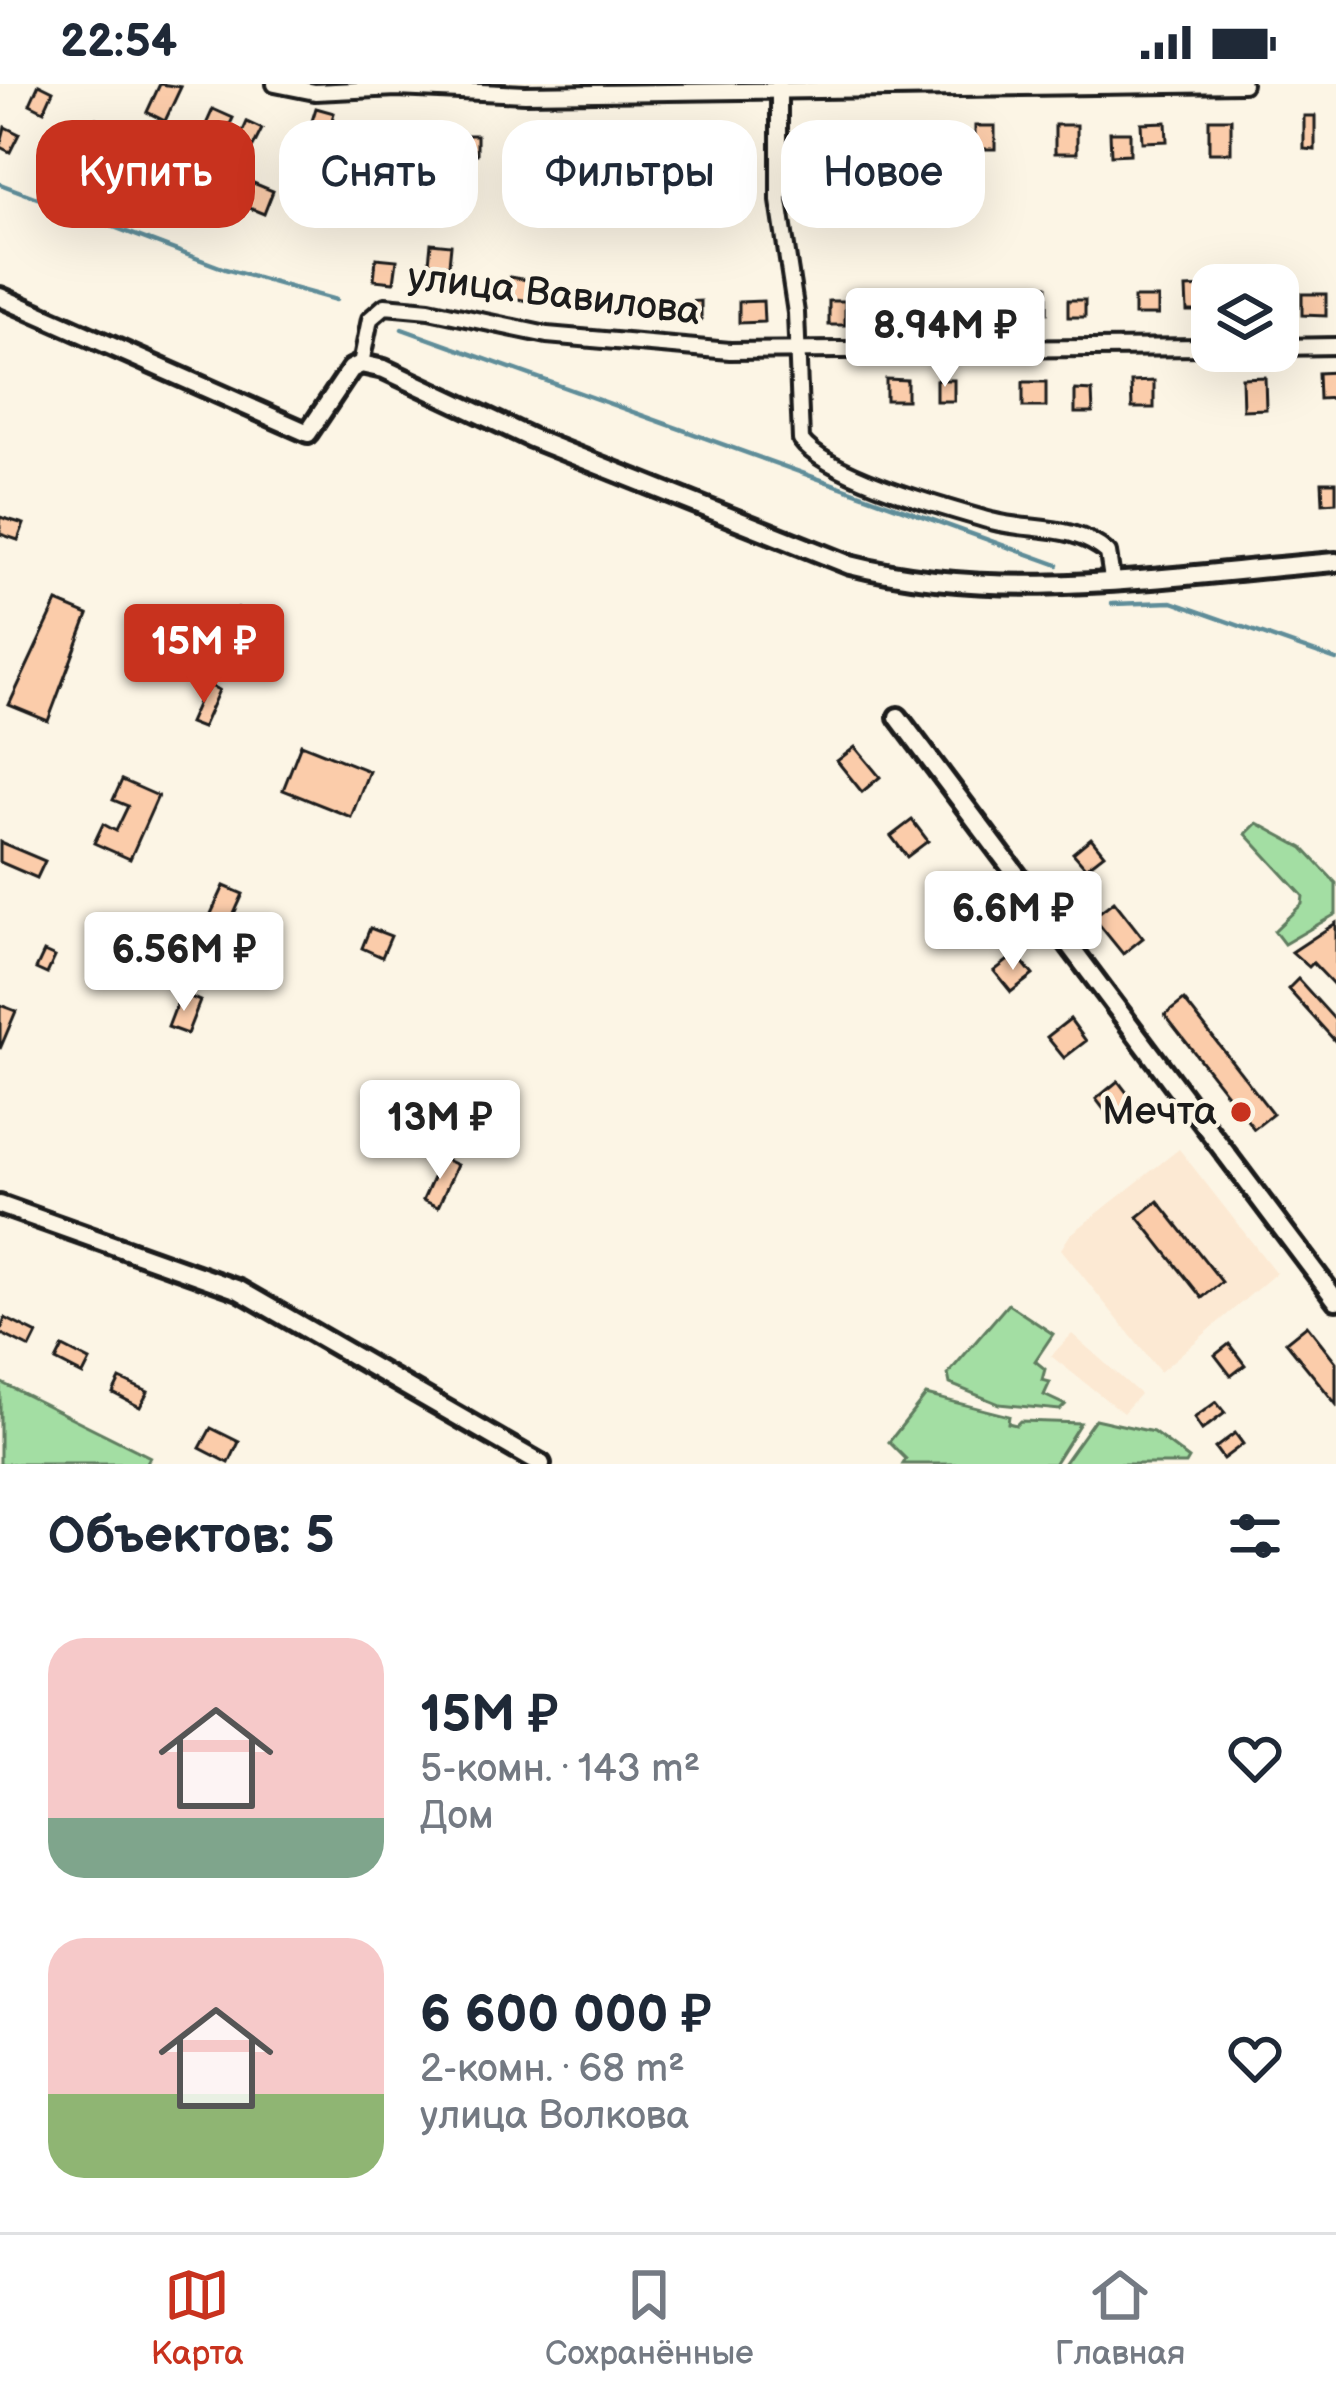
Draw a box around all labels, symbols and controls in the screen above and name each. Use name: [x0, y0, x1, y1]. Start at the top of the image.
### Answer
text: 22:54: [60, 15, 177, 70]
chip: Купить: [36, 120, 255, 228]
chip: Снять: [279, 120, 478, 228]
chip: Фильтры: [502, 120, 757, 228]
chip: Новое: [781, 120, 985, 228]
street label: улица Вавилова: [405, 254, 703, 336]
map controls: [1191, 264, 1299, 372]
button: layers: [1191, 264, 1299, 372]
pin: 8.94M ₽: [834, 288, 1056, 390]
text: 8.94M ₽: [873, 303, 1017, 350]
pin: 15M ₽: [120, 604, 288, 706]
text: 15M ₽: [151, 619, 257, 666]
pin: 6.6M ₽: [915, 871, 1111, 973]
text: 6.6M ₽: [952, 886, 1074, 933]
pin: 6.56M ₽: [73, 912, 295, 1014]
text: 6.56M ₽: [111, 927, 257, 974]
pin: 13M ₽: [356, 1080, 524, 1182]
place label: Мечта: [1102, 1089, 1217, 1136]
text: 13M ₽: [387, 1095, 493, 1142]
marker: Мечта: [1228, 1099, 1254, 1125]
icon: filters: [1222, 1503, 1288, 1569]
text: Объектов: 5: [48, 1506, 335, 1567]
text: 15M ₽: [420, 1685, 558, 1746]
icon: home: [144, 1686, 288, 1830]
icon: heart: [1222, 1725, 1288, 1791]
text: 5-комн. · 143 m²: [420, 1746, 700, 1793]
text: Дом: [420, 1793, 494, 1840]
text: 6 600 000 ₽: [420, 1985, 712, 2046]
icon: home: [144, 1986, 288, 2130]
icon: heart: [1222, 2025, 1288, 2091]
text: 2-комн. · 68 m²: [420, 2046, 685, 2093]
text: улица Волкова: [420, 2093, 689, 2140]
tab: Карта: [151, 2262, 244, 2374]
tab: Сохранённые: [545, 2262, 754, 2374]
tab: Главная: [1055, 2262, 1185, 2374]

